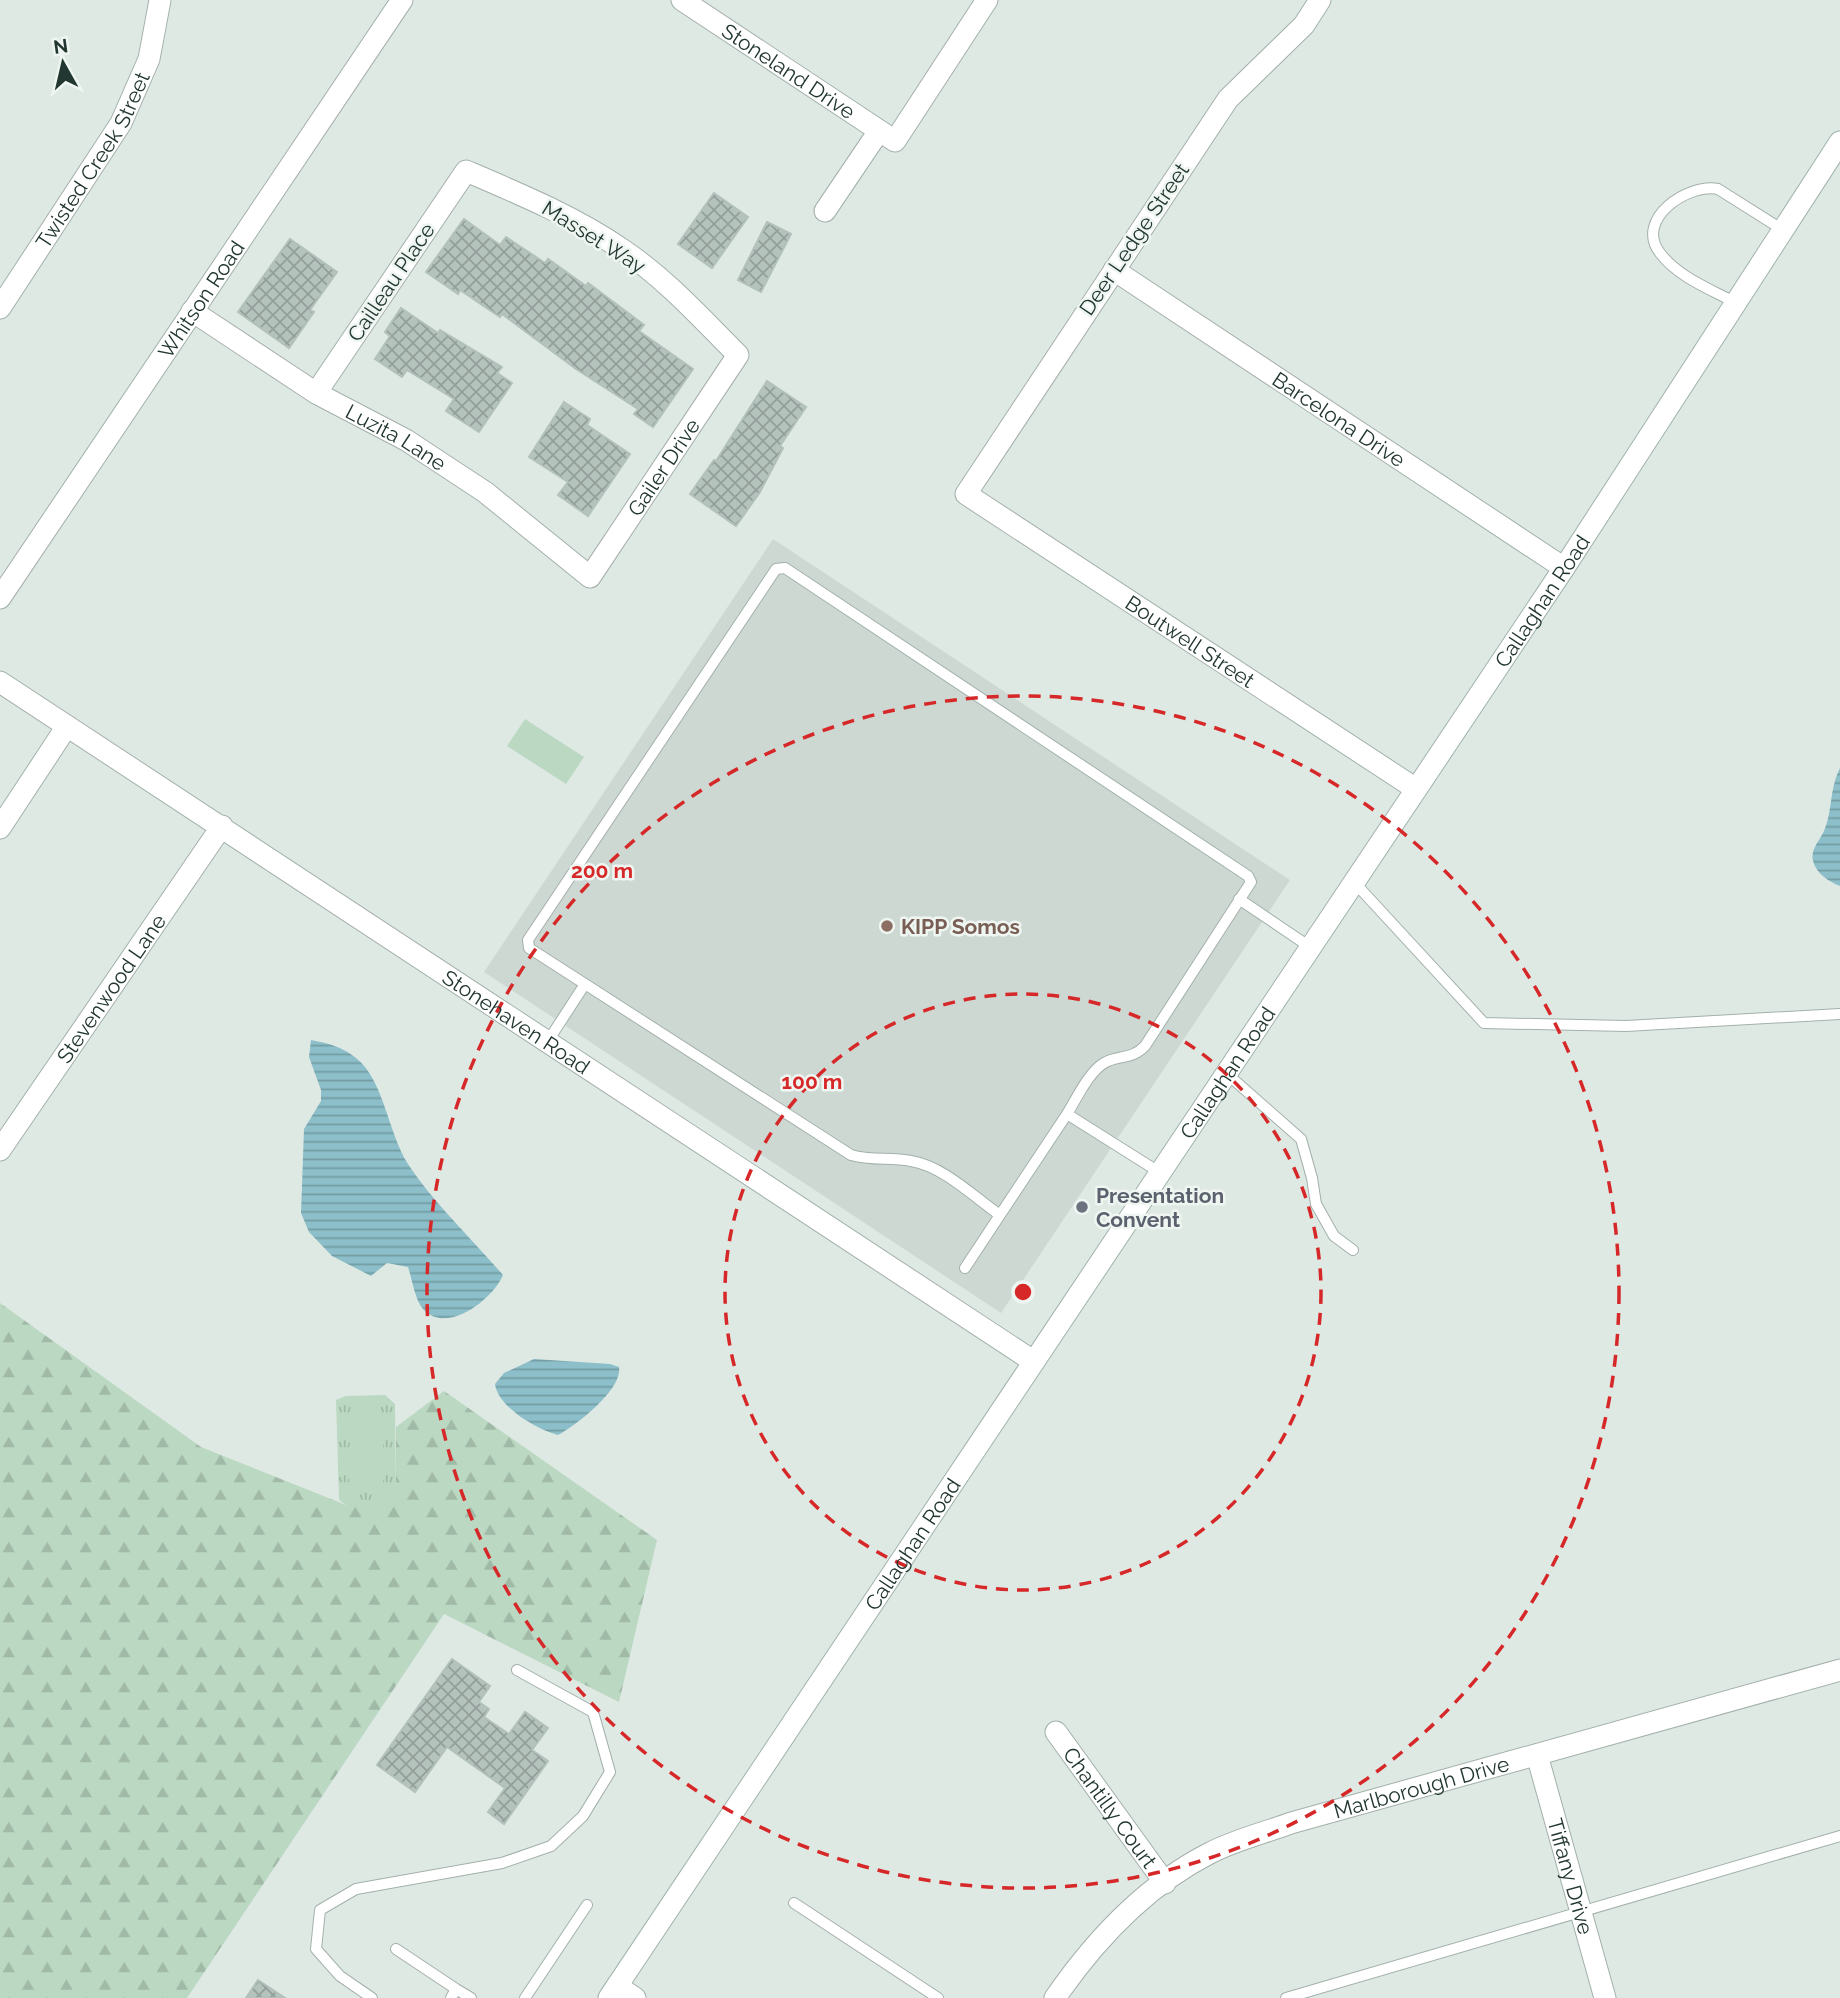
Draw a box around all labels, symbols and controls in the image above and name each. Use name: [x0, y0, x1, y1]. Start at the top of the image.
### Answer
street label: Stoneland Drive: [717, 18, 860, 124]
north arrow: [28, 28, 98, 98]
text: N: [52, 34, 69, 58]
street label: Twisted Creek Street: [30, 68, 154, 253]
street label: Deer Ledge Street: [1074, 158, 1194, 320]
street label: Masset Way: [538, 195, 650, 279]
street label: Cailleau Place: [342, 218, 440, 346]
street label: Whitson Road: [152, 236, 249, 363]
street label: Barcelona Drive: [1268, 366, 1410, 472]
street label: Luzita Lane: [342, 398, 451, 476]
street label: Gailer Drive: [622, 414, 705, 520]
street label: Callaghan Road: [1489, 530, 1595, 672]
street label: Boutwell Street: [1121, 590, 1260, 692]
text: 200 m: [571, 858, 633, 883]
street label: Stevenwood Lane: [51, 909, 171, 1068]
place label: KIPP Somos: [901, 914, 1020, 939]
marker: KIPP Somos: [879, 918, 895, 934]
street label: Stonehaven Road: [438, 964, 595, 1079]
street label: Callaghan Road: [1174, 1002, 1280, 1143]
text: 100 m: [782, 1069, 842, 1094]
place label: Presentation Convent: [1096, 1183, 1224, 1232]
marker: Presentation Convent: [1074, 1199, 1090, 1215]
centre of rings: [1011, 1280, 1035, 1304]
street label: Callaghan Road: [859, 1473, 965, 1615]
street label: Chantilly Court: [1058, 1742, 1162, 1873]
street label: Marlborough Drive: [1331, 1750, 1512, 1823]
street label: Tiffany Drive: [1543, 1815, 1599, 1937]

